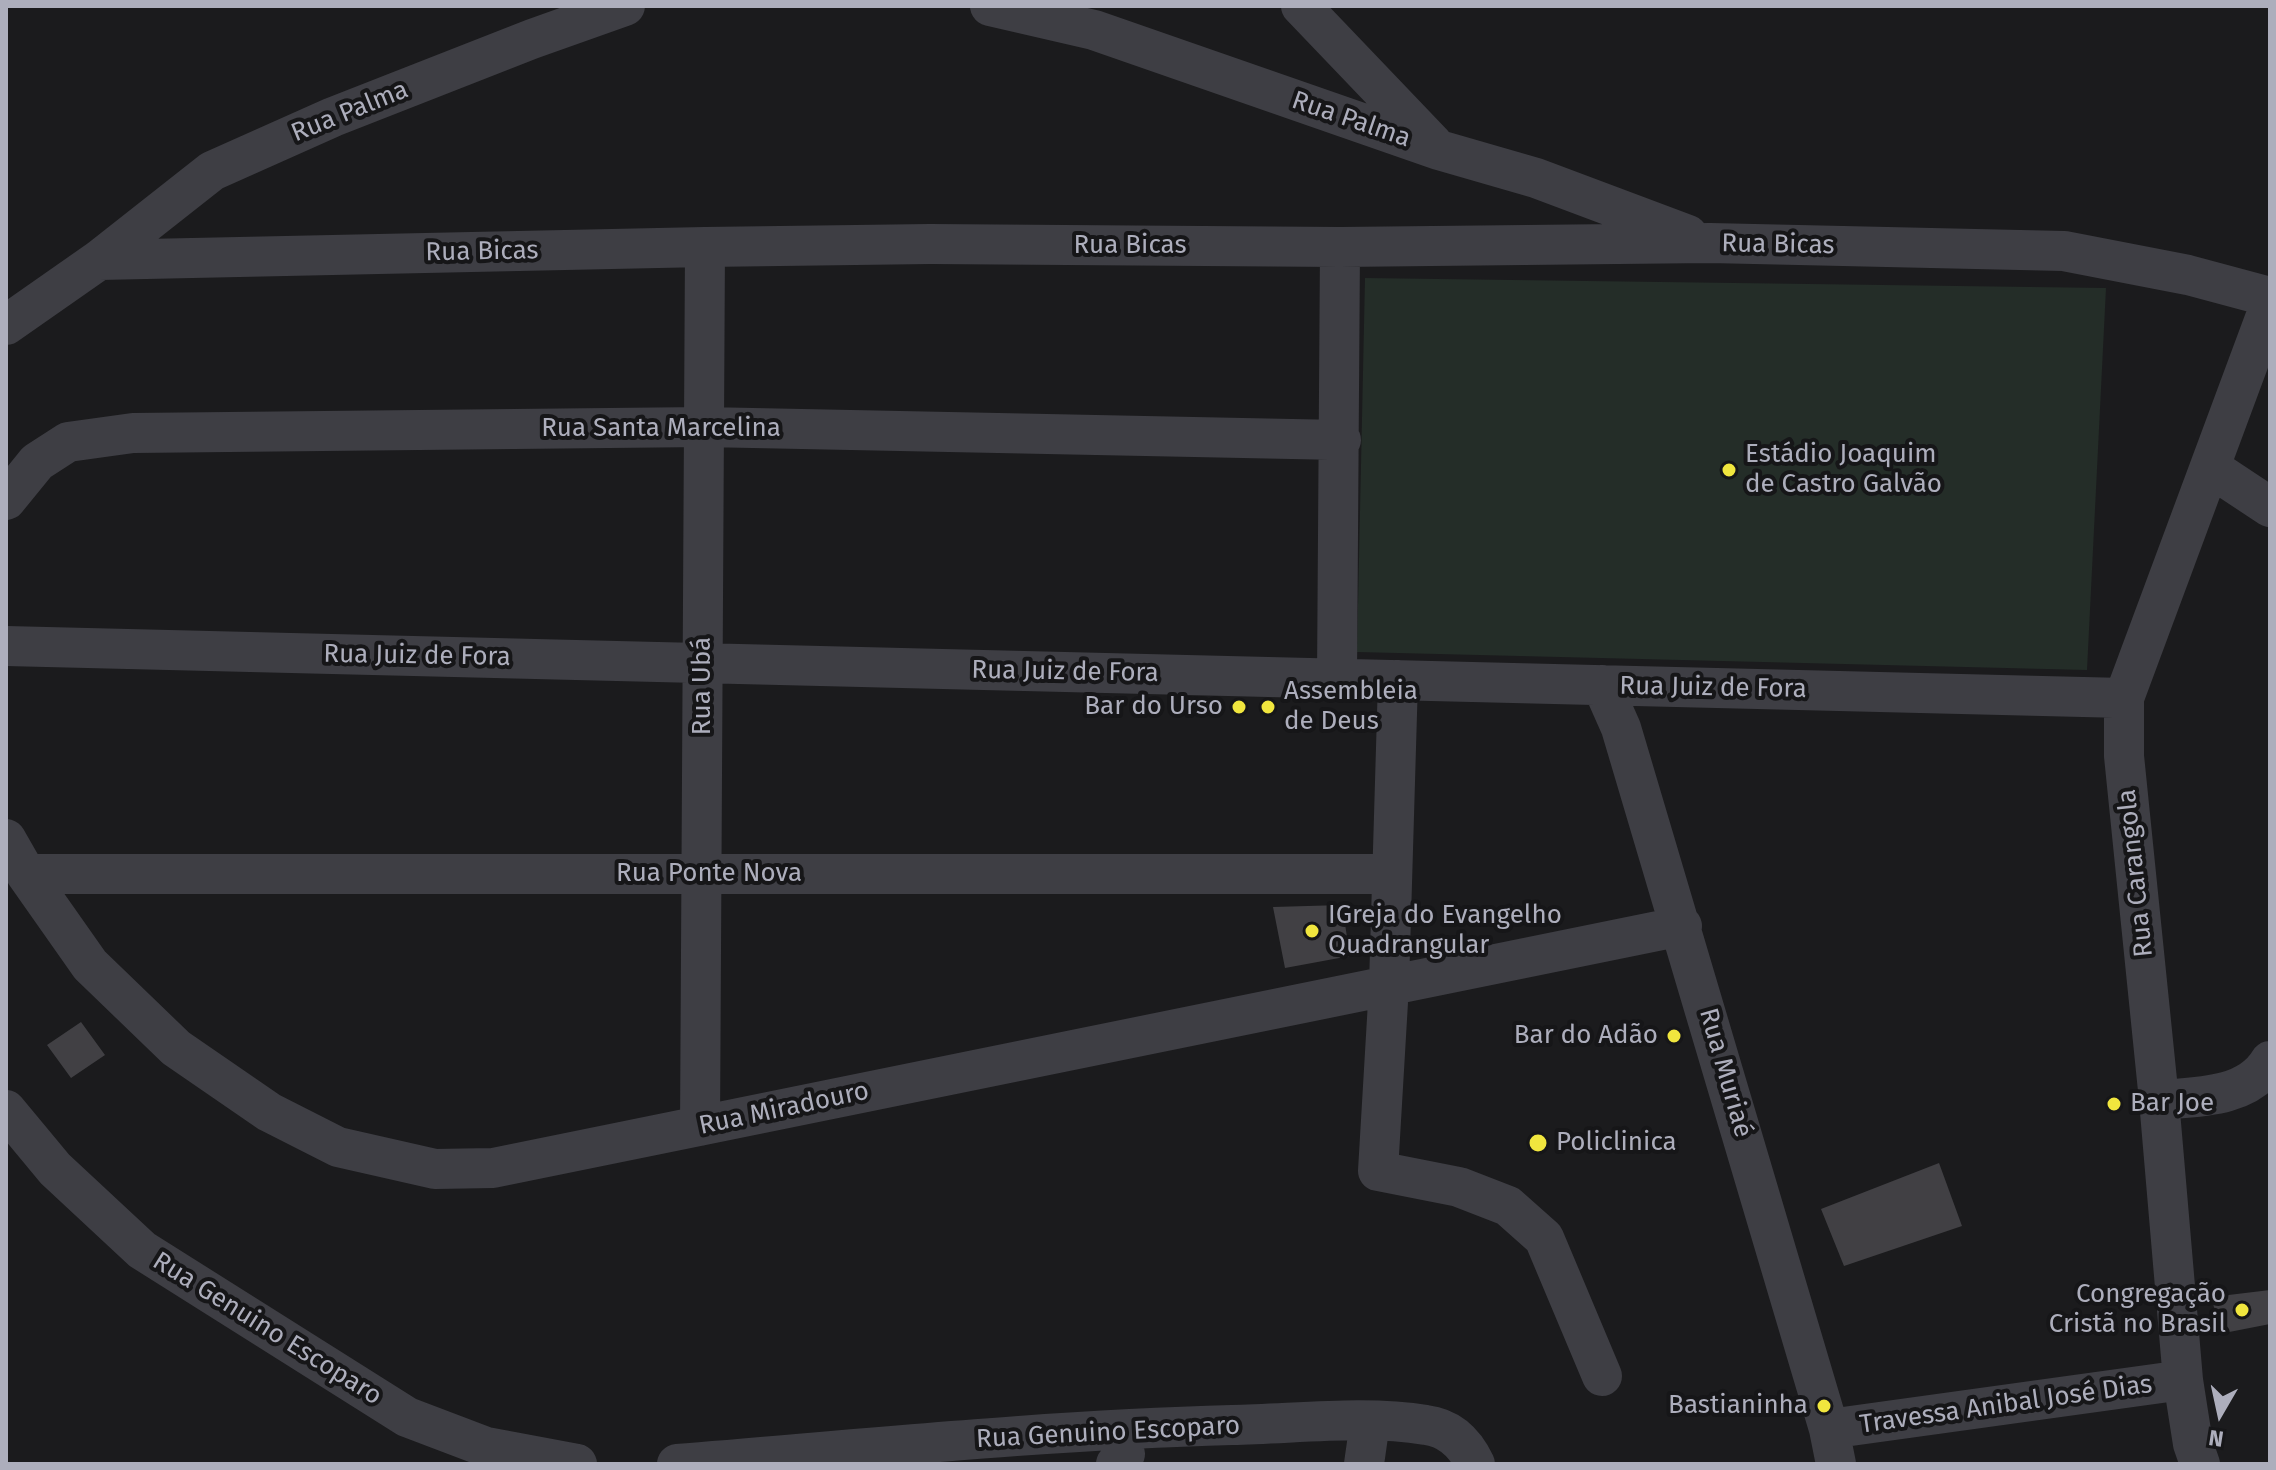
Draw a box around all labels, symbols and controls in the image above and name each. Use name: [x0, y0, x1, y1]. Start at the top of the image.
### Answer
street label: Rua Palma: [287, 74, 413, 150]
street label: Rua Palma: [1288, 85, 1414, 155]
street label: Rua Bicas: [1721, 228, 1835, 262]
street label: Rua Bicas: [1073, 230, 1187, 262]
street label: Rua Bicas: [425, 235, 539, 269]
street label: Rua Santa Marcelina: [541, 413, 781, 445]
place label: Estádio Joaquim de Castro Galvão: [1745, 439, 1942, 500]
marker: Estádio Joaquim de Castro Galvão: [1720, 461, 1738, 479]
street label: Rua Ubá: [687, 637, 719, 735]
street label: Rua Juiz de Fora: [323, 639, 511, 673]
street label: Rua Juiz de Fora: [971, 655, 1159, 689]
street label: Rua Juiz de Fora: [1619, 671, 1807, 705]
place label: Assembleia de Deus: [1284, 676, 1418, 738]
place label: Bar do Urso: [1084, 691, 1223, 723]
marker: Bar do Urso: [1230, 698, 1248, 716]
marker: Assembleia de Deus: [1259, 698, 1277, 716]
street label: Rua Carangola: [2112, 787, 2160, 959]
street label: Rua Ponte Nova: [616, 858, 802, 890]
place label: IGreja do Evangelho Quadrangular: [1328, 900, 1562, 962]
marker: IGreja do Evangelho Quadrangular: [1303, 922, 1321, 940]
street label: Rua Muriaé: [1692, 1005, 1758, 1141]
place label: Bar do Adão: [1514, 1020, 1658, 1052]
marker: Bar do Adão: [1665, 1027, 1683, 1045]
street label: Rua Miradouro: [696, 1076, 872, 1142]
place label: Bar Joe: [2130, 1088, 2214, 1120]
marker: Bar Joe: [2105, 1095, 2123, 1113]
place label: Policlinica: [1556, 1127, 1677, 1159]
marker: Policlinica: [1527, 1132, 1549, 1154]
street label: Rua Genuino Escoparo: [147, 1246, 387, 1412]
place label: Congregação Cristã no Brasil: [2049, 1279, 2226, 1340]
marker: Congregação Cristã no Brasil: [2233, 1301, 2251, 1319]
street label: Travessa Anibal José Dias: [1858, 1369, 2154, 1441]
north arrow: [2180, 1374, 2260, 1454]
place label: Bastianinha: [1668, 1390, 1808, 1422]
marker: Bastianinha: [1815, 1397, 1833, 1415]
street label: Rua Genuino Escoparo: [975, 1411, 1241, 1455]
text: N: [2207, 1424, 2225, 1453]

